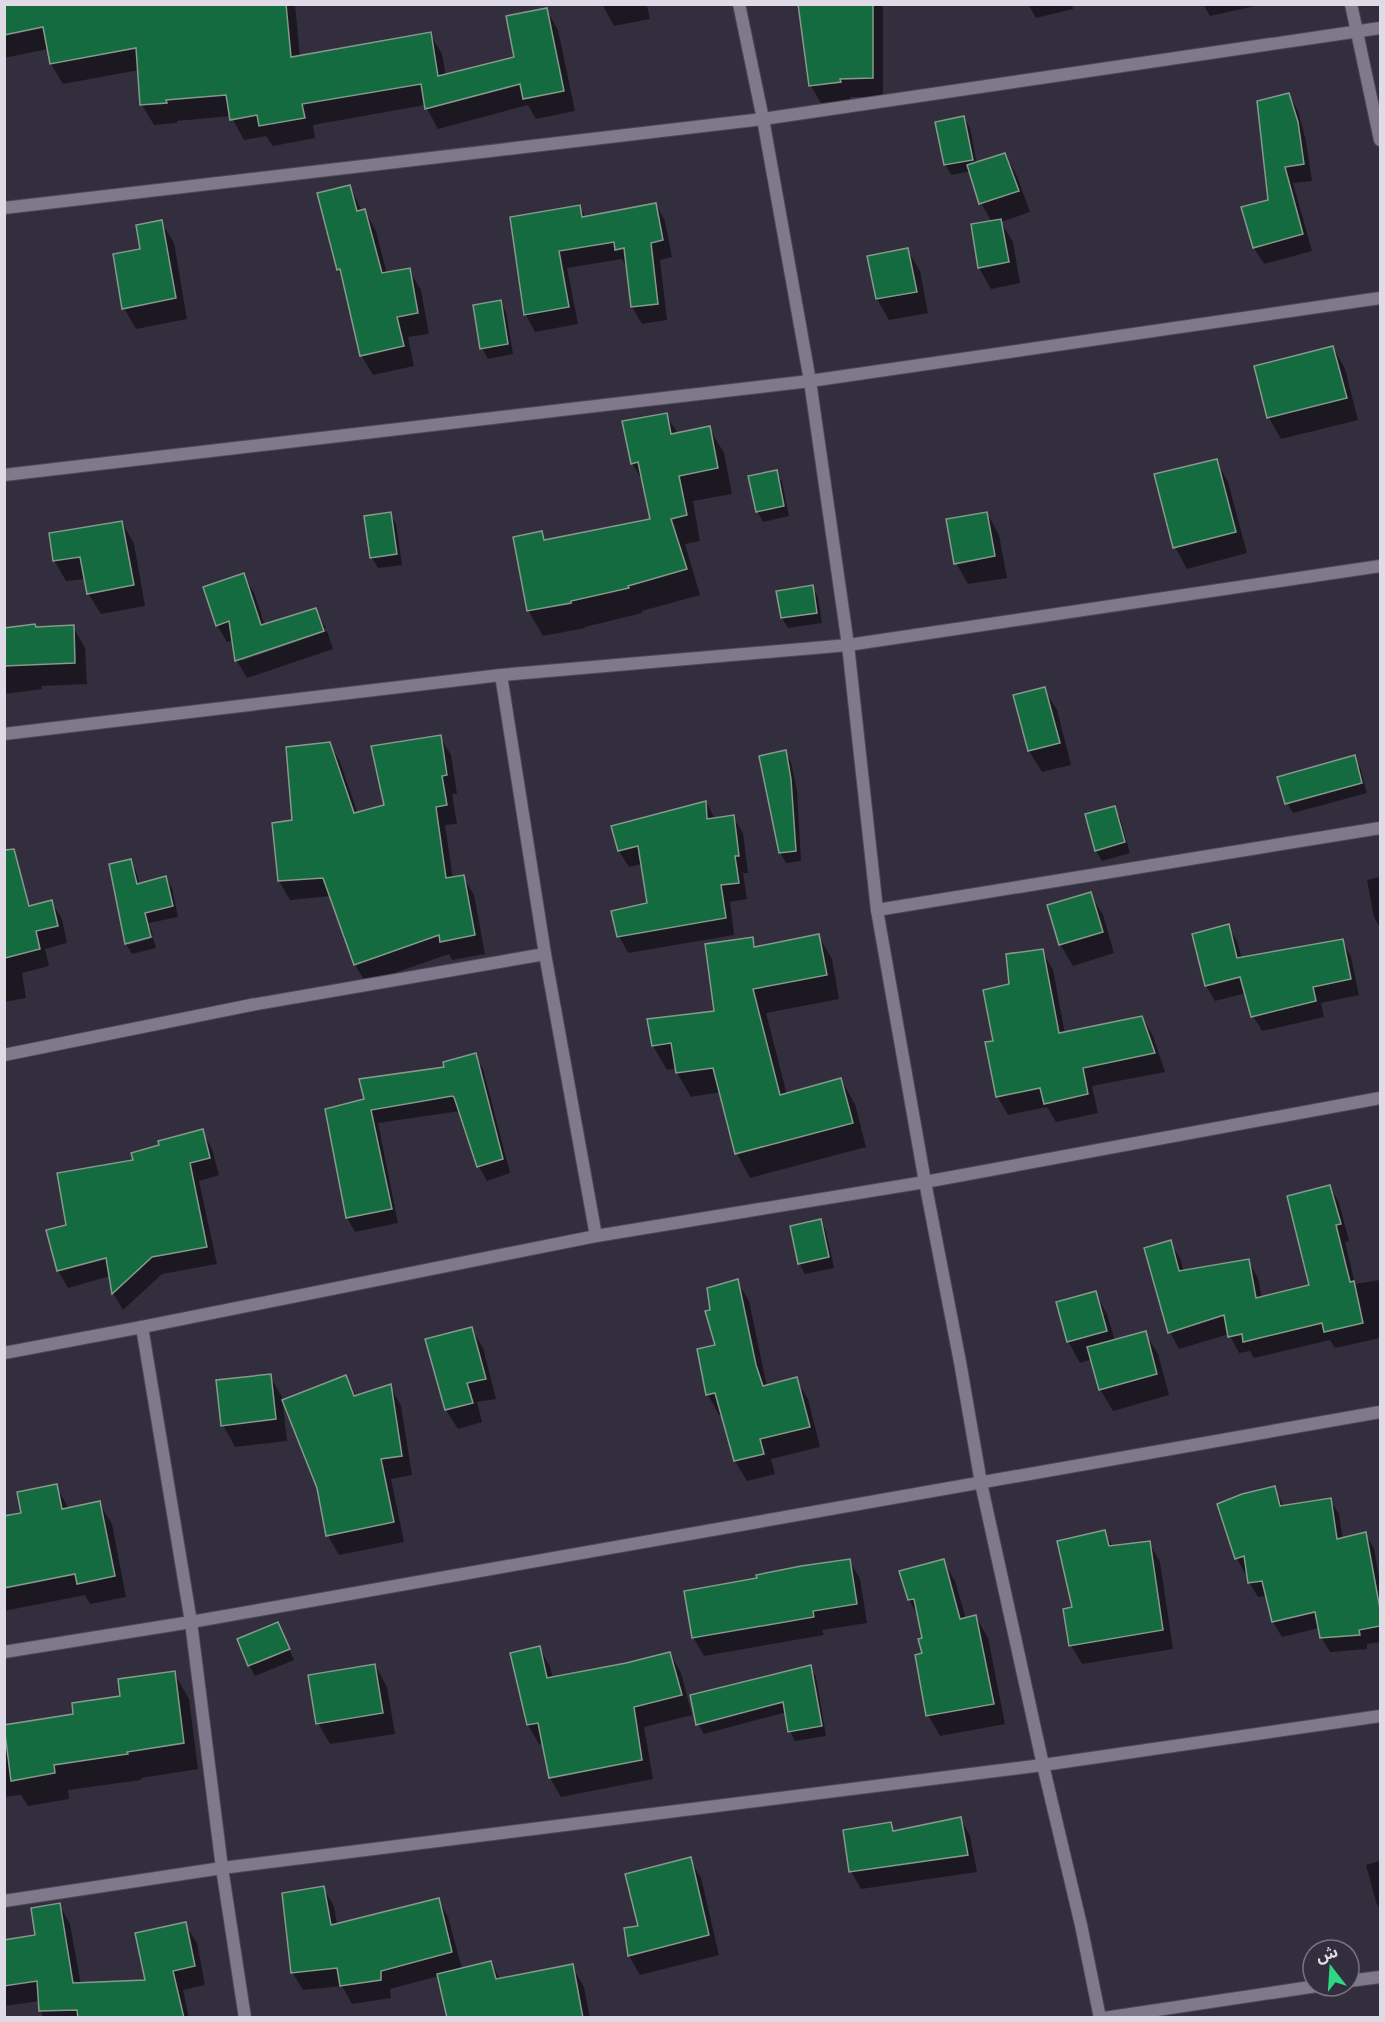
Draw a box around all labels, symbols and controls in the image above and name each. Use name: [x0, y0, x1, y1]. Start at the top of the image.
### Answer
north arrow: [1301, 1938, 1361, 1998]
text: ش: [1313, 1941, 1340, 1966]

